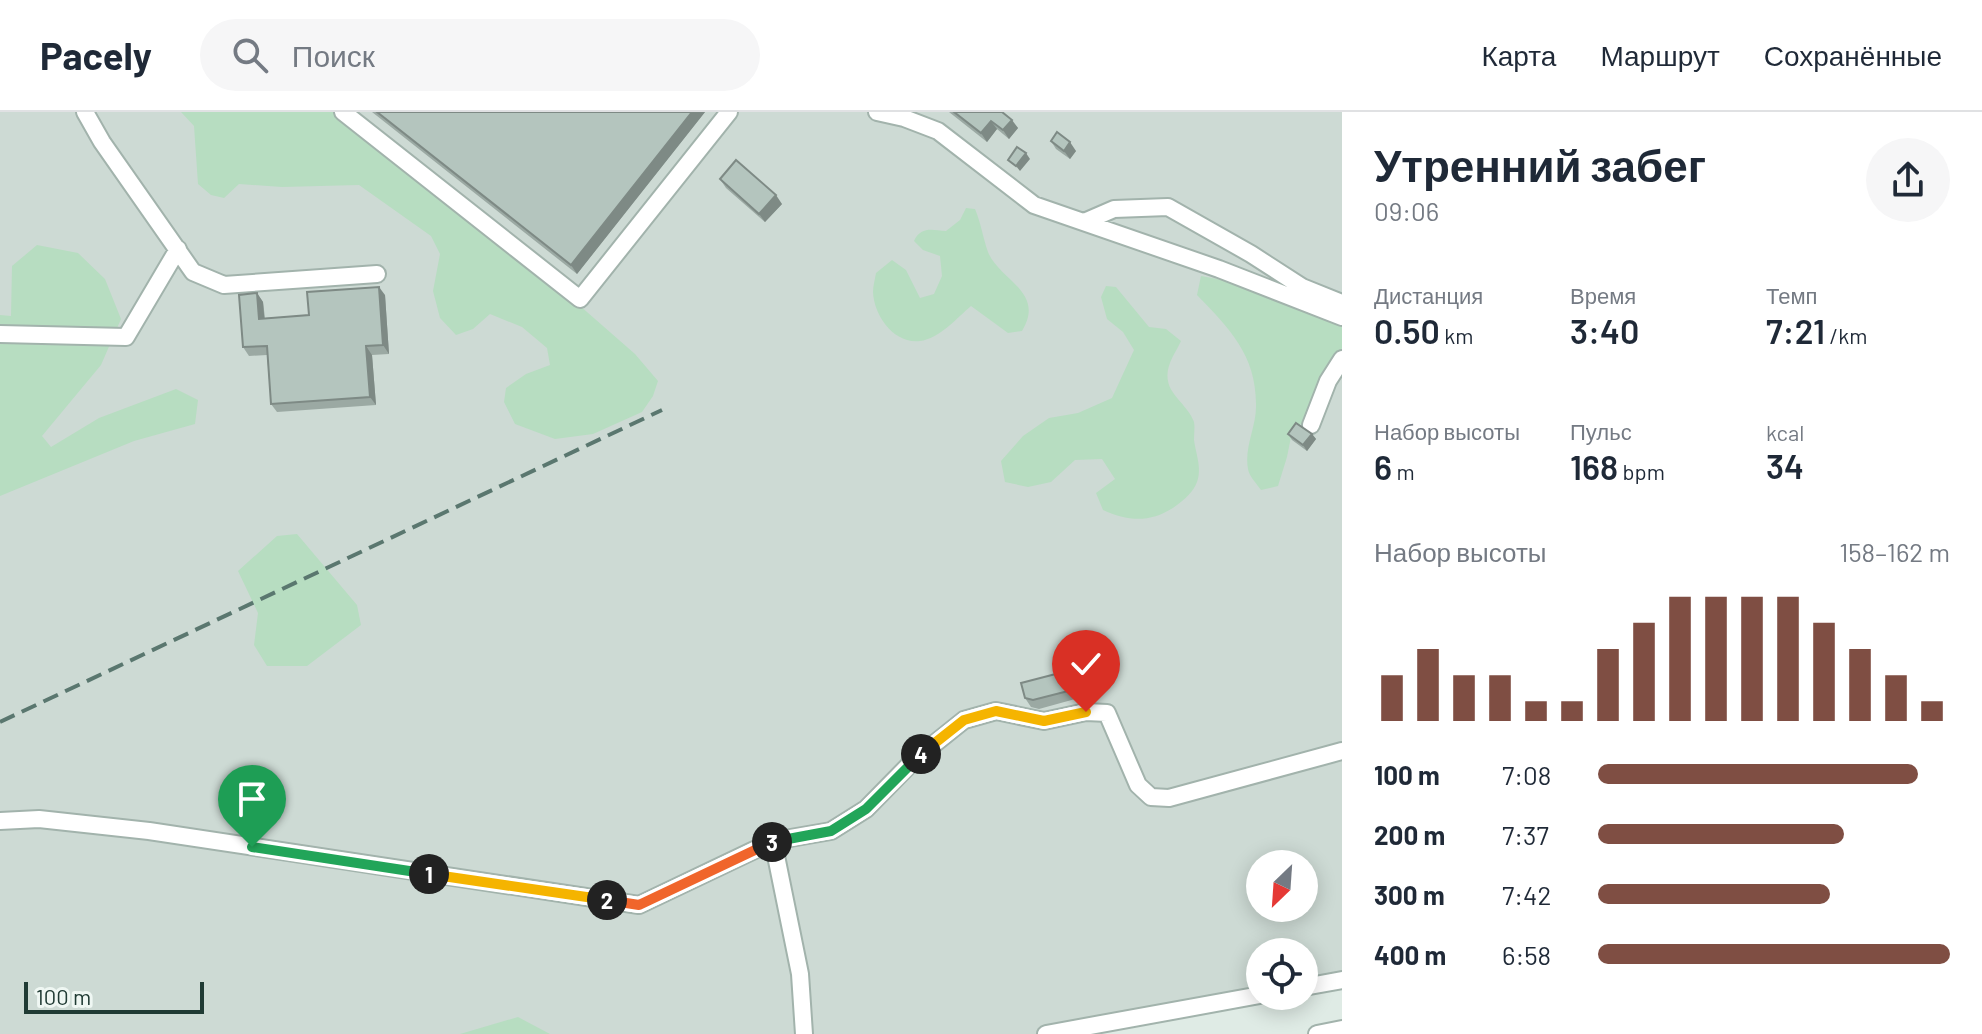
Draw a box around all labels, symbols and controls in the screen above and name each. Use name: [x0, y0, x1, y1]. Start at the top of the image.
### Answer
search box: [200, 19, 760, 91]
text: Pacely: [40, 32, 152, 78]
icon: search: [228, 33, 272, 77]
text: Поиск: [292, 37, 375, 73]
text: Карта: [1481, 38, 1556, 72]
text: Маршрут: [1600, 38, 1720, 72]
text: Сохранённые: [1764, 38, 1942, 72]
text: Утренний забег: [1374, 138, 1706, 191]
button: share: [1866, 138, 1950, 222]
text: 09:06: [1374, 195, 1439, 226]
text: Дистанция: [1374, 282, 1483, 308]
text: Время: [1570, 282, 1636, 308]
text: Темп: [1766, 282, 1817, 308]
text: 0.50: [1374, 310, 1440, 351]
text: 3:40: [1570, 310, 1639, 351]
text: 7:21: [1766, 310, 1825, 351]
text: km: [1440, 322, 1474, 348]
text: /km: [1825, 322, 1868, 348]
text: Набор высоты: [1374, 418, 1520, 444]
text: Пульс: [1570, 418, 1632, 444]
text: kcal: [1766, 419, 1804, 445]
text: 34: [1766, 445, 1804, 486]
text: 6: [1374, 446, 1392, 487]
text: 168: [1570, 446, 1618, 487]
text: m: [1392, 458, 1415, 484]
text: bpm: [1618, 458, 1665, 484]
text: Набор высоты: [1374, 536, 1547, 567]
text: 158–162 m: [1839, 536, 1950, 567]
pin: [1052, 630, 1120, 712]
icon: check: [1064, 642, 1108, 686]
pin: 4: [901, 734, 941, 774]
text: 4: [914, 741, 928, 767]
text: 100 m: [1374, 759, 1440, 790]
text: 7:08: [1502, 759, 1551, 790]
pin: [218, 765, 286, 847]
icon: arrive: [230, 777, 274, 821]
text: 200 m: [1374, 819, 1445, 850]
text: 7:37: [1502, 819, 1549, 850]
pin: 3: [752, 822, 792, 862]
text: 3: [766, 829, 778, 855]
north arrow: [1246, 850, 1318, 922]
map controls: [1246, 850, 1318, 1010]
pin: 1: [409, 854, 449, 894]
text: 1: [425, 861, 433, 887]
text: 300 m: [1374, 879, 1445, 910]
text: 7:42: [1502, 879, 1551, 910]
pin: 2: [587, 880, 627, 920]
text: 2: [601, 887, 613, 913]
button: locate: [1246, 938, 1318, 1010]
text: 400 m: [1374, 939, 1446, 970]
text: 6:58: [1502, 939, 1551, 970]
scale bar: [24, 978, 204, 1014]
text: 100 m: [36, 983, 91, 1009]

